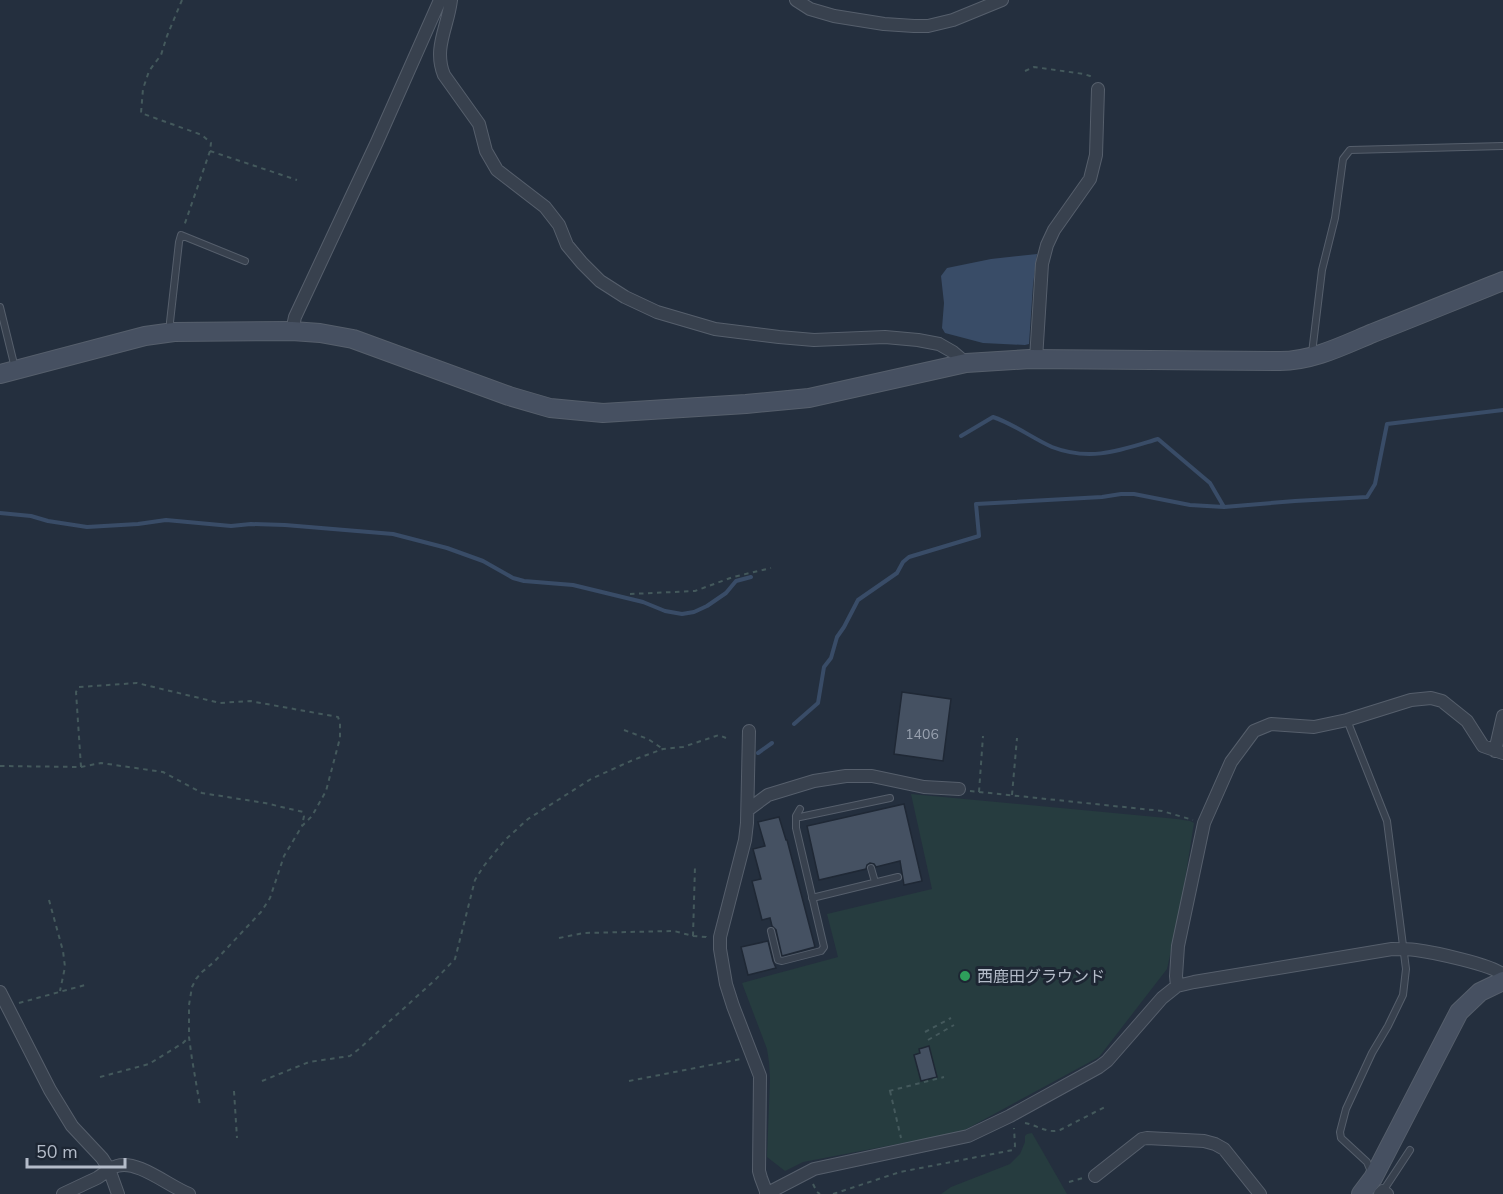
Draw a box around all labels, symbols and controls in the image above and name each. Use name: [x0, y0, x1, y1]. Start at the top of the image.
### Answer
house number: 1406: [905, 725, 939, 744]
place label: 西鹿田グラウンド: [977, 966, 1105, 988]
marker: 西鹿田グラウンド: [958, 969, 972, 983]
scale bar: [27, 1131, 124, 1169]
text: 50 m: [36, 1140, 78, 1164]

